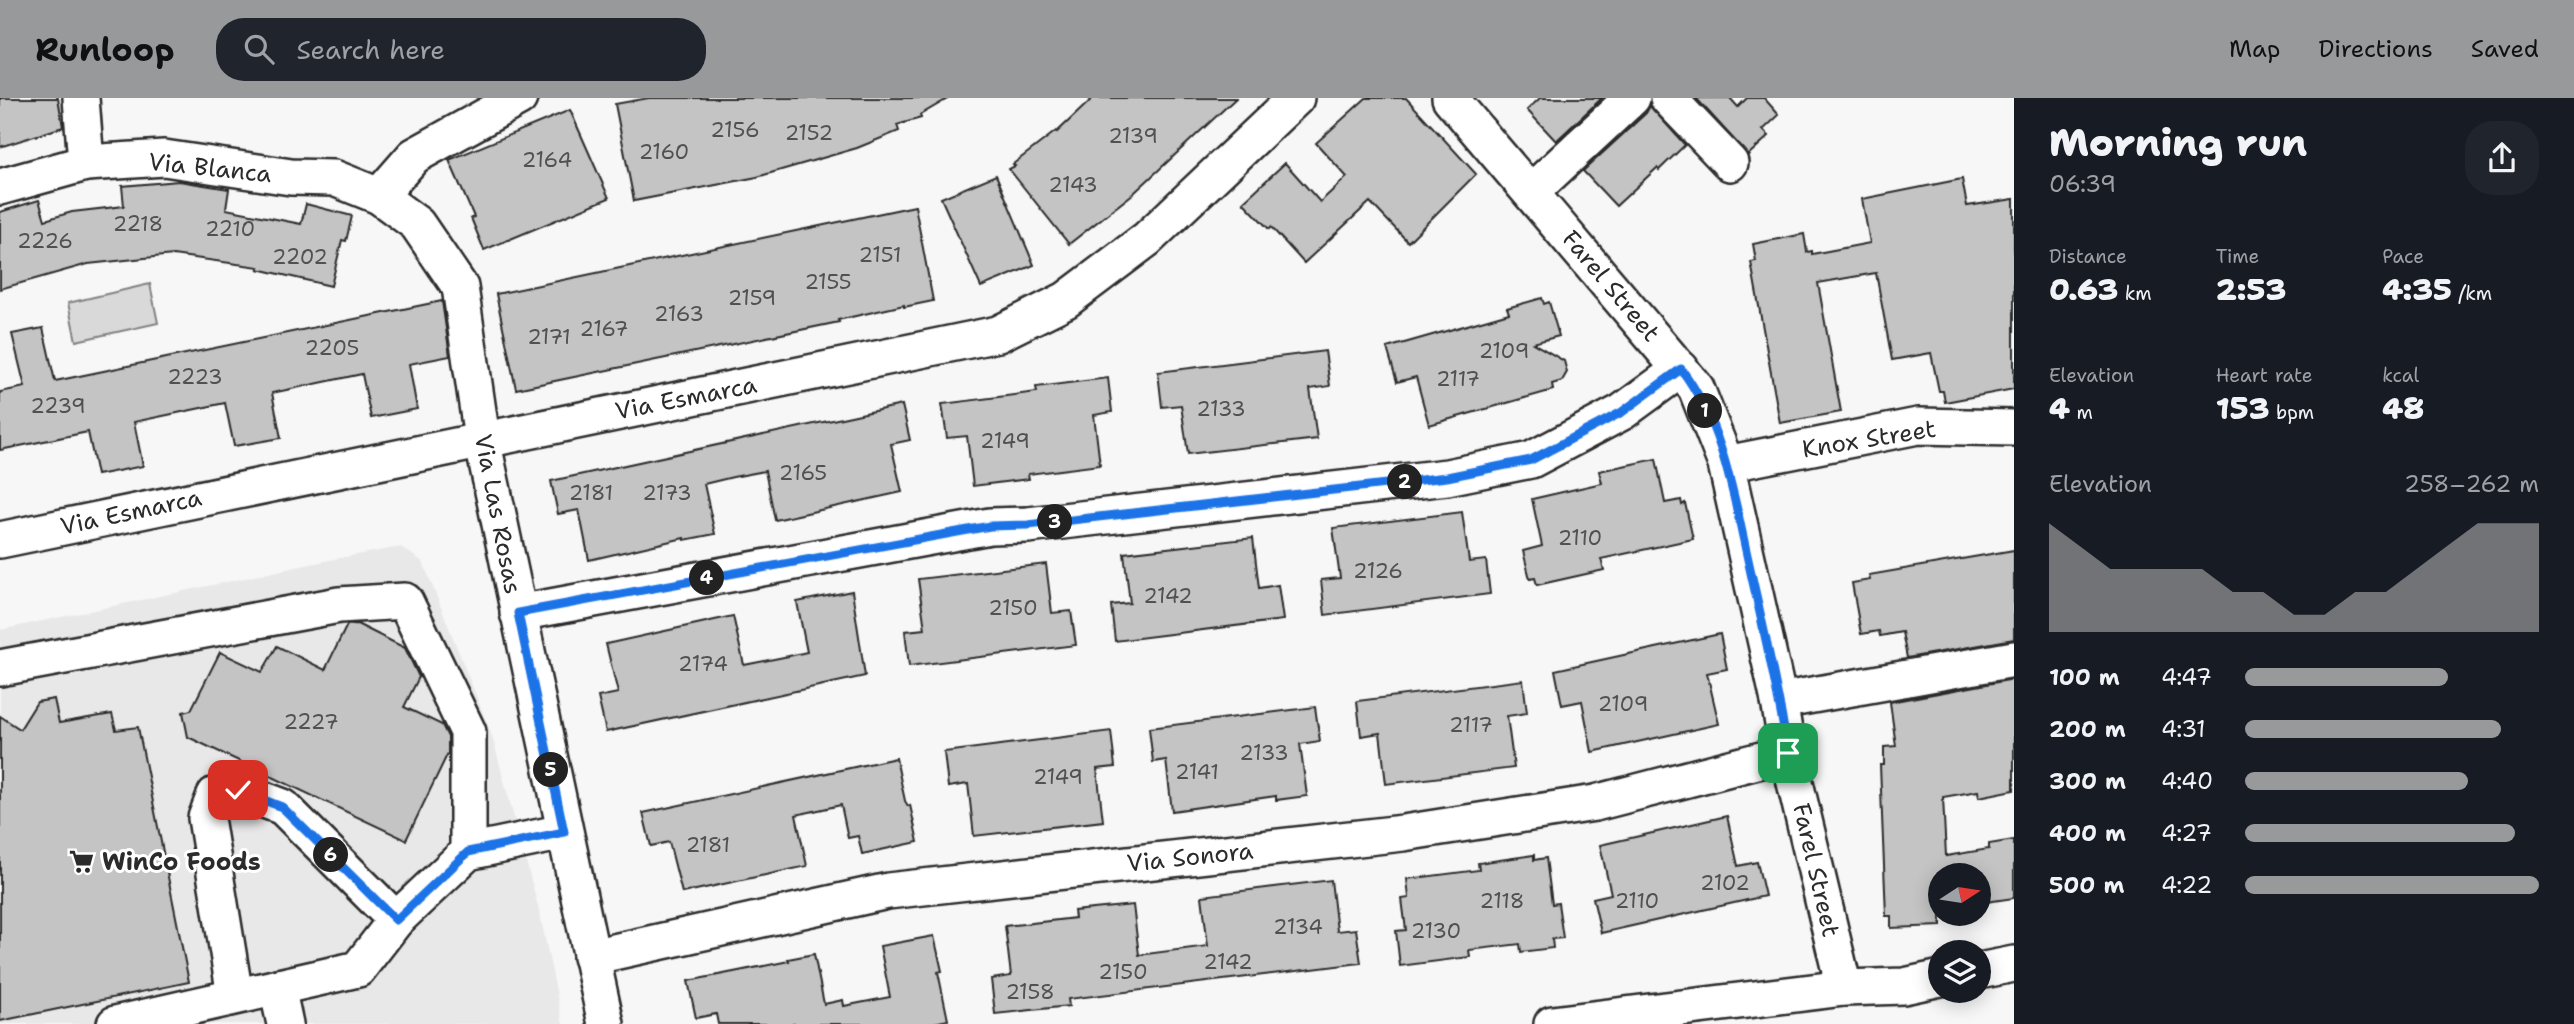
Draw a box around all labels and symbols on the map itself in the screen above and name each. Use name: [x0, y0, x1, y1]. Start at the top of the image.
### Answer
house number: 2156: [710, 116, 760, 144]
house number: 2152: [785, 119, 833, 147]
house number: 2139: [1108, 122, 1158, 150]
house number: 2160: [639, 138, 689, 166]
street label: Via Blanca: [147, 146, 273, 190]
house number: 2164: [522, 146, 572, 174]
house number: 2143: [1048, 171, 1098, 199]
house number: 2218: [113, 210, 163, 238]
house number: 2210: [205, 215, 255, 243]
street label: Farel Street: [1555, 224, 1667, 348]
house number: 2226: [17, 227, 73, 255]
house number: 2151: [859, 241, 901, 269]
house number: 2202: [272, 243, 328, 271]
house number: 2155: [804, 268, 852, 296]
house number: 2159: [728, 284, 776, 312]
house number: 2163: [654, 300, 704, 328]
house number: 2167: [580, 315, 628, 343]
house number: 2171: [527, 323, 571, 351]
house number: 2205: [305, 334, 359, 362]
house number: 2109: [1479, 337, 1529, 365]
house number: 2223: [167, 363, 223, 391]
house number: 2117: [1436, 365, 1480, 393]
street label: Via Esmarca: [612, 369, 760, 427]
house number: 2239: [30, 392, 86, 420]
pin: 1: [1688, 394, 1722, 428]
house number: 2133: [1196, 395, 1246, 423]
street label: Knox Street: [1800, 413, 1938, 465]
house number: 2149: [980, 427, 1030, 455]
street label: Via Las Rosas: [467, 431, 529, 597]
house number: 2165: [779, 459, 827, 487]
pin: 2: [1388, 464, 1422, 500]
house number: 2181: [569, 479, 613, 507]
house number: 2173: [642, 479, 692, 507]
street label: Via Esmarca: [57, 481, 205, 543]
pin: 3: [1038, 504, 1072, 540]
house number: 2110: [1558, 524, 1602, 552]
house number: 2126: [1353, 557, 1403, 585]
pin: 4: [690, 560, 724, 596]
house number: 2142: [1143, 582, 1193, 610]
house number: 2150: [988, 594, 1038, 622]
house number: 2174: [678, 650, 728, 678]
house number: 2109: [1598, 690, 1648, 718]
house number: 2227: [283, 708, 339, 736]
house number: 2117: [1449, 711, 1493, 739]
pin: [1758, 723, 1818, 783]
house number: 2133: [1239, 739, 1289, 767]
pin: 5: [534, 752, 568, 788]
house number: 2141: [1175, 758, 1219, 786]
pin: [208, 760, 268, 820]
house number: 2149: [1033, 763, 1083, 791]
street label: Farel Street: [1785, 800, 1847, 940]
house number: 2181: [686, 831, 730, 859]
street label: Via Sonora: [1125, 834, 1255, 880]
pin: 6: [314, 838, 348, 872]
place label: WinCo Foods: [102, 846, 261, 878]
supermarket icon: WinCo Foods: [68, 848, 96, 876]
north arrow: [1928, 863, 1992, 926]
house number: 2102: [1700, 869, 1750, 897]
house number: 2118: [1480, 887, 1524, 915]
house number: 2110: [1615, 887, 1659, 915]
house number: 2134: [1273, 913, 1323, 941]
house number: 2130: [1411, 917, 1461, 945]
house number: 2142: [1203, 948, 1253, 976]
house number: 2150: [1098, 958, 1148, 986]
house number: 2158: [1005, 978, 1055, 1006]

